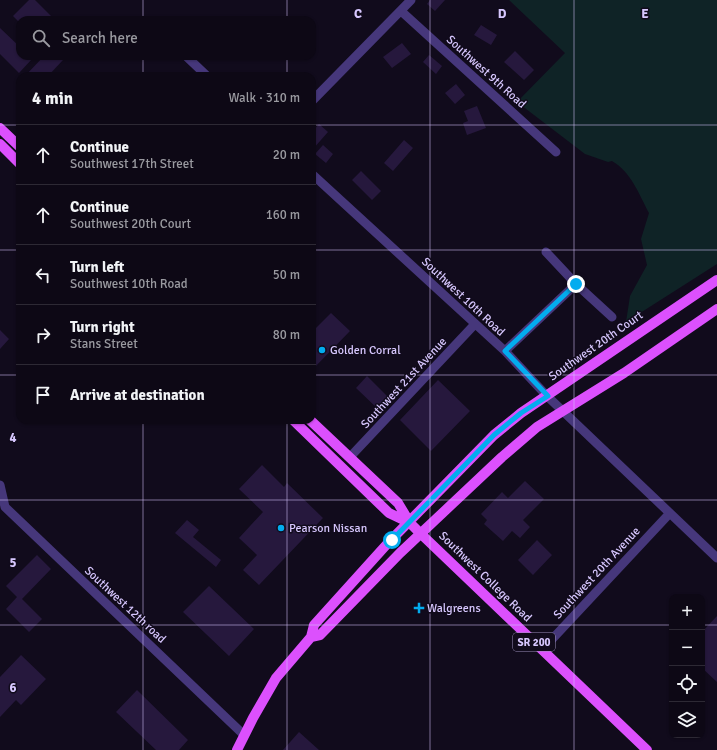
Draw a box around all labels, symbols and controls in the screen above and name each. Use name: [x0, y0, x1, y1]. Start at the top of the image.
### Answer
text: C: [354, 6, 362, 22]
text: D: [498, 6, 507, 22]
text: E: [641, 6, 649, 22]
search box: [16, 16, 316, 60]
icon: search: [30, 27, 52, 49]
text: Search here: [62, 29, 138, 47]
street label: Southwest 9th Road: [443, 32, 529, 112]
text: 4 min: [32, 88, 73, 109]
text: Walk · 310 m: [229, 90, 300, 106]
text: Continue: [70, 138, 129, 156]
icon: ahead: [32, 144, 54, 166]
text: 20 m: [273, 147, 300, 163]
text: Southwest 17th Street: [70, 156, 194, 172]
text: Continue: [70, 198, 129, 216]
icon: ahead: [32, 204, 54, 226]
text: 160 m: [266, 207, 300, 223]
text: Southwest 20th Court: [70, 216, 191, 232]
street label: Southwest 10th Road: [418, 254, 508, 340]
text: Turn left: [70, 258, 124, 276]
icon: left: [32, 264, 54, 286]
text: 50 m: [273, 267, 300, 283]
route end: [567, 275, 585, 293]
text: Southwest 10th Road: [70, 276, 188, 292]
street label: Southwest 20th Court: [546, 308, 646, 384]
text: Turn right: [70, 318, 135, 336]
icon: right: [32, 324, 54, 346]
text: 80 m: [273, 327, 300, 343]
street label: Southwest 21st Avenue: [358, 334, 450, 432]
text: Stans Street: [70, 336, 138, 352]
place label: Golden Corral: [330, 343, 401, 358]
marker: Golden Corral: [317, 345, 327, 355]
icon: arrive: [32, 384, 54, 406]
text: Arrive at destination: [70, 386, 205, 404]
text: 4: [9, 430, 17, 446]
place label: Pearson Nissan: [289, 521, 367, 536]
marker: Pearson Nissan: [276, 523, 286, 533]
street label: Southwest 20th Avenue: [550, 524, 644, 622]
street label: Southwest College Road: [435, 529, 535, 625]
route start: [383, 531, 401, 549]
text: 5: [9, 555, 17, 571]
street label: Southwest 12th road: [81, 563, 169, 647]
map controls: [669, 594, 705, 738]
button: +: [669, 594, 705, 630]
place label: Walgreens: [427, 601, 481, 616]
marker: Walgreens: [414, 603, 424, 613]
button: −: [669, 630, 705, 666]
road number: SR 200: [513, 633, 555, 651]
button: locate: [669, 666, 705, 702]
text: 6: [9, 680, 17, 696]
button: layers: [669, 702, 705, 738]

